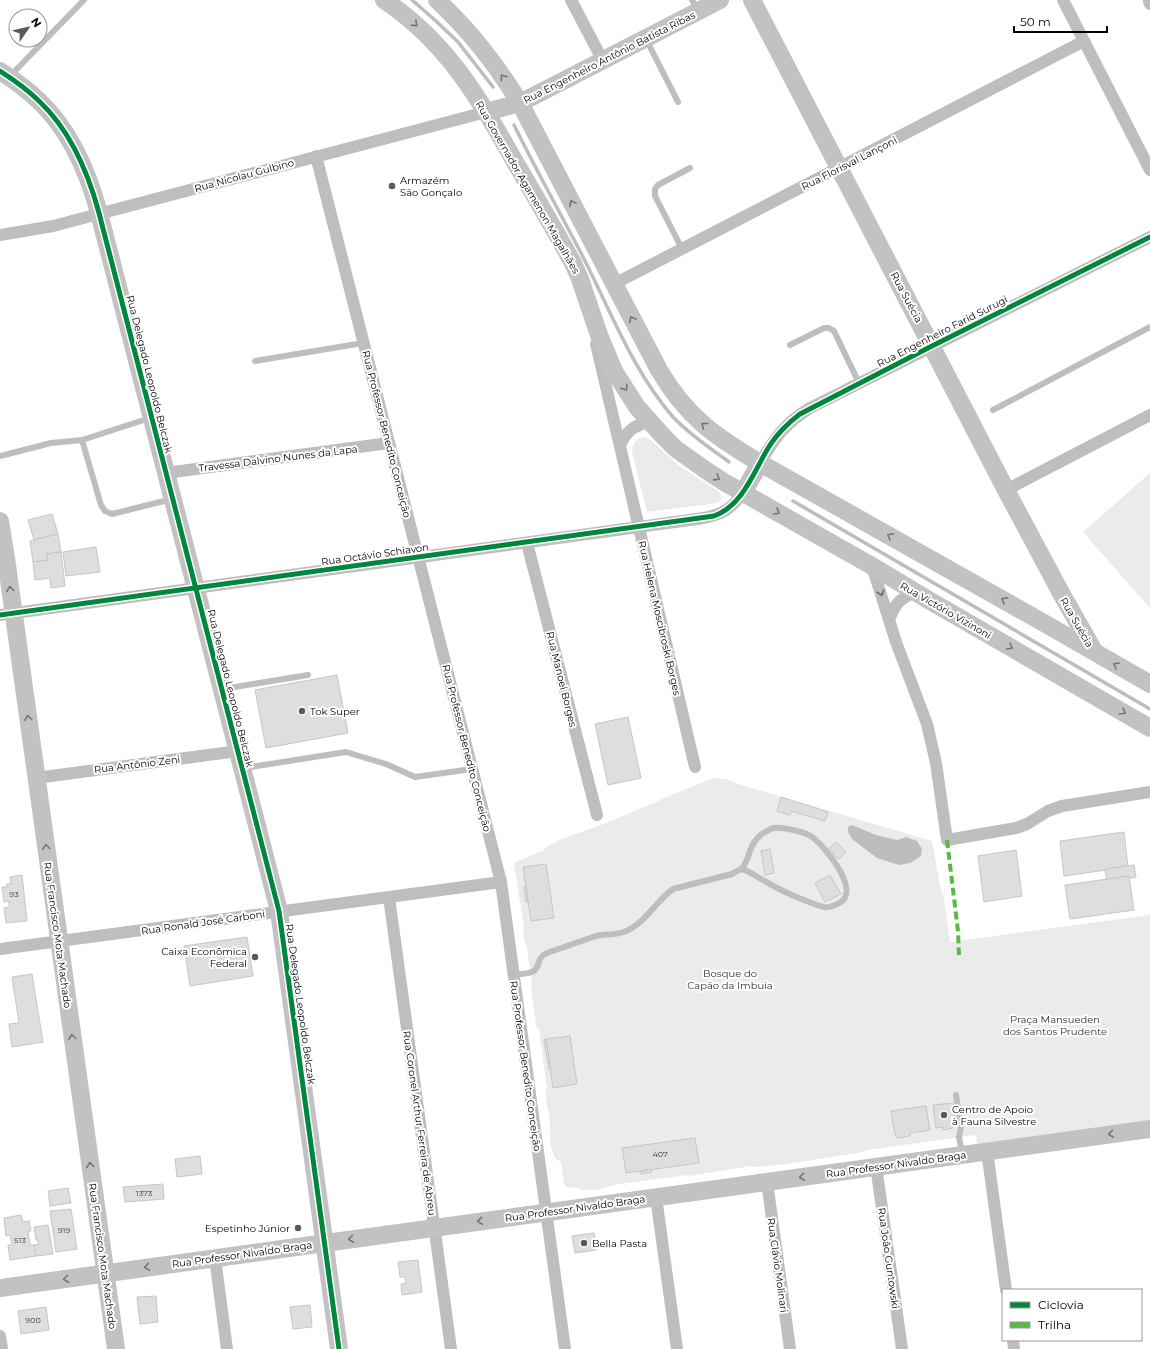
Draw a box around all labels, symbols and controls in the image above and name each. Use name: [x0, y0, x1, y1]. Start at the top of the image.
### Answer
north arrow: [8, 8, 48, 48]
street label: Rua Engenheiro Antônio Batista Ribas: [521, 8, 697, 107]
scale bar: [1014, 8, 1107, 34]
text: 50 m: [1020, 14, 1051, 29]
text: N: [28, 15, 45, 30]
one-way arrow: [410, 19, 418, 27]
one-way arrow: [500, 74, 508, 81]
street label: Rua Governador Agamenon Magalhães: [473, 99, 583, 276]
street label: Rua Florisval Lançoni: [799, 134, 899, 193]
street label: Rua Nicolau Gulbino: [193, 156, 295, 195]
place label: Armazém São Gonçalo: [400, 174, 462, 199]
marker: Armazém São Gonçalo: [387, 181, 397, 191]
one-way arrow: [569, 200, 576, 208]
street label: Rua Suécia: [888, 270, 925, 325]
street label: Rua Engenheiro Farid Surugi: [875, 293, 1010, 370]
street label: Rua Delegado Leopoldo Belczak: [124, 294, 175, 454]
one-way arrow: [629, 315, 637, 323]
street label: Rua Professor Benedito Conceição: [359, 349, 414, 519]
one-way arrow: [620, 384, 627, 391]
one-way arrow: [701, 423, 709, 430]
street label: Travessa Dalvino Nunes da Lapa: [198, 442, 358, 475]
one-way arrow: [713, 473, 720, 480]
one-way arrow: [773, 507, 780, 514]
one-way arrow: [887, 534, 894, 541]
street label: Rua Helena Moscibroski Borges: [635, 540, 684, 697]
street label: Rua Octávio Schiavon: [320, 541, 430, 568]
street label: Rua Victório Vizinoni: [898, 579, 994, 642]
one-way arrow: [6, 586, 15, 592]
one-way arrow: [876, 590, 885, 597]
street label: Rua Suécia: [1057, 595, 1096, 650]
one-way arrow: [1000, 597, 1008, 605]
street label: Rua Delegado Leopoldo Belczak: [205, 608, 256, 768]
street label: Rua Manoel Borges: [543, 630, 580, 728]
one-way arrow: [1006, 643, 1013, 650]
one-way arrow: [1113, 662, 1120, 669]
street label: Rua Professor Benedito Conceição: [439, 663, 494, 833]
place label: Tok Super: [310, 705, 360, 718]
marker: Tok Super: [297, 706, 307, 716]
one-way arrow: [1119, 708, 1126, 715]
one-way arrow: [24, 715, 33, 721]
street label: Rua Antônio Zeni: [93, 753, 181, 776]
one-way arrow: [42, 844, 51, 850]
street label: Rua Francisco Mota Machado: [41, 861, 74, 1009]
house number: 93: [9, 889, 19, 899]
street label: Rua Ronald José Carboni: [140, 907, 266, 938]
street label: Rua Delegado Leopoldo Belczak: [283, 923, 318, 1085]
place label: Caixa Econômica Federal: [161, 945, 247, 970]
marker: Caixa Econômica Federal: [250, 952, 260, 962]
park label: Bosque do Capão da Imbuia: [687, 967, 773, 992]
street label: Rua Professor Benedito Conceição: [507, 980, 544, 1152]
park label: Praça Mansueden dos Santos Prudente: [1003, 1013, 1107, 1038]
street label: Rua Coronel Arthur Ferreira de Abreu: [400, 1030, 439, 1216]
one-way arrow: [68, 1033, 77, 1040]
place label: Centro de Apoio à Fauna Silvestre: [952, 1103, 1036, 1128]
marker: Centro de Apoio à Fauna Silvestre: [939, 1110, 949, 1120]
one-way arrow: [1108, 1129, 1114, 1138]
street label: Rua Professor Nivaldo Braga: [825, 1148, 967, 1181]
house number: 407: [652, 1149, 668, 1159]
one-way arrow: [86, 1162, 95, 1168]
one-way arrow: [799, 1172, 805, 1181]
street label: Rua Francisco Mota Machado: [86, 1182, 119, 1330]
house number: 1373: [136, 1188, 153, 1198]
street label: Rua Professor Nivaldo Braga: [504, 1192, 646, 1225]
street label: Rua João Guntowski: [875, 1207, 902, 1309]
one-way arrow: [477, 1216, 483, 1225]
street label: Rua Clávio Molinari: [764, 1217, 791, 1313]
place label: Espetinho Júnior: [205, 1222, 290, 1235]
marker: Espetinho Júnior: [293, 1223, 303, 1233]
house number: 919: [58, 1225, 70, 1235]
one-way arrow: [348, 1234, 354, 1243]
house number: 513: [14, 1235, 26, 1245]
place label: Bella Pasta: [592, 1237, 647, 1250]
street label: Rua Professor Nivaldo Braga: [171, 1238, 313, 1271]
marker: Bella Pasta: [579, 1238, 589, 1248]
one-way arrow: [144, 1262, 150, 1271]
one-way arrow: [63, 1274, 70, 1283]
legend: [1002, 1289, 1142, 1341]
text: Ciclovia: [1038, 1297, 1084, 1312]
house number: 900: [25, 1315, 41, 1325]
text: Trilha: [1038, 1317, 1071, 1332]

